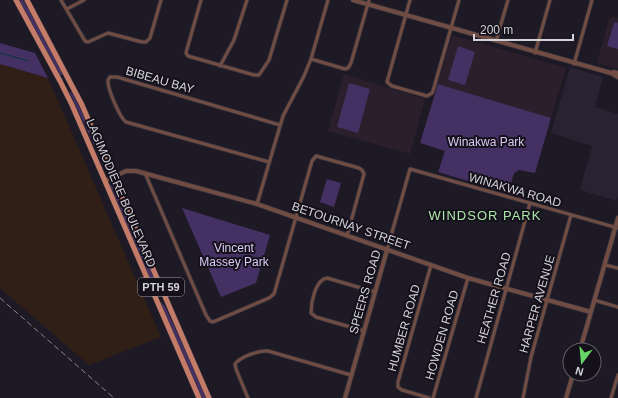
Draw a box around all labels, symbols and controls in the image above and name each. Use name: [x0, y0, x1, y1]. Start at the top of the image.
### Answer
scale bar: [474, 16, 573, 42]
text: 200 m: [480, 23, 513, 37]
street label: BIBEAU BAY: [124, 64, 196, 96]
street label: LAGIMODIERE BOULEVARD: [83, 117, 159, 270]
park label: Winakwa Park: [448, 135, 525, 149]
street label: WINAKWA ROAD: [467, 170, 563, 210]
street label: BETOURNAY STREET: [290, 199, 413, 253]
district label: WINDSOR PARK: [429, 208, 541, 223]
park label: Vincent Massey Park: [199, 241, 270, 269]
street label: SPEERS ROAD: [346, 248, 384, 336]
street label: HEATHER ROAD: [474, 250, 514, 345]
street label: HARPER AVENUE: [516, 253, 558, 355]
road number: PTH 59: [138, 278, 184, 296]
street label: HUMBER ROAD: [385, 282, 423, 373]
street label: HOWDEN ROAD: [422, 288, 462, 381]
north arrow: [562, 342, 602, 382]
text: N: [574, 365, 585, 378]

